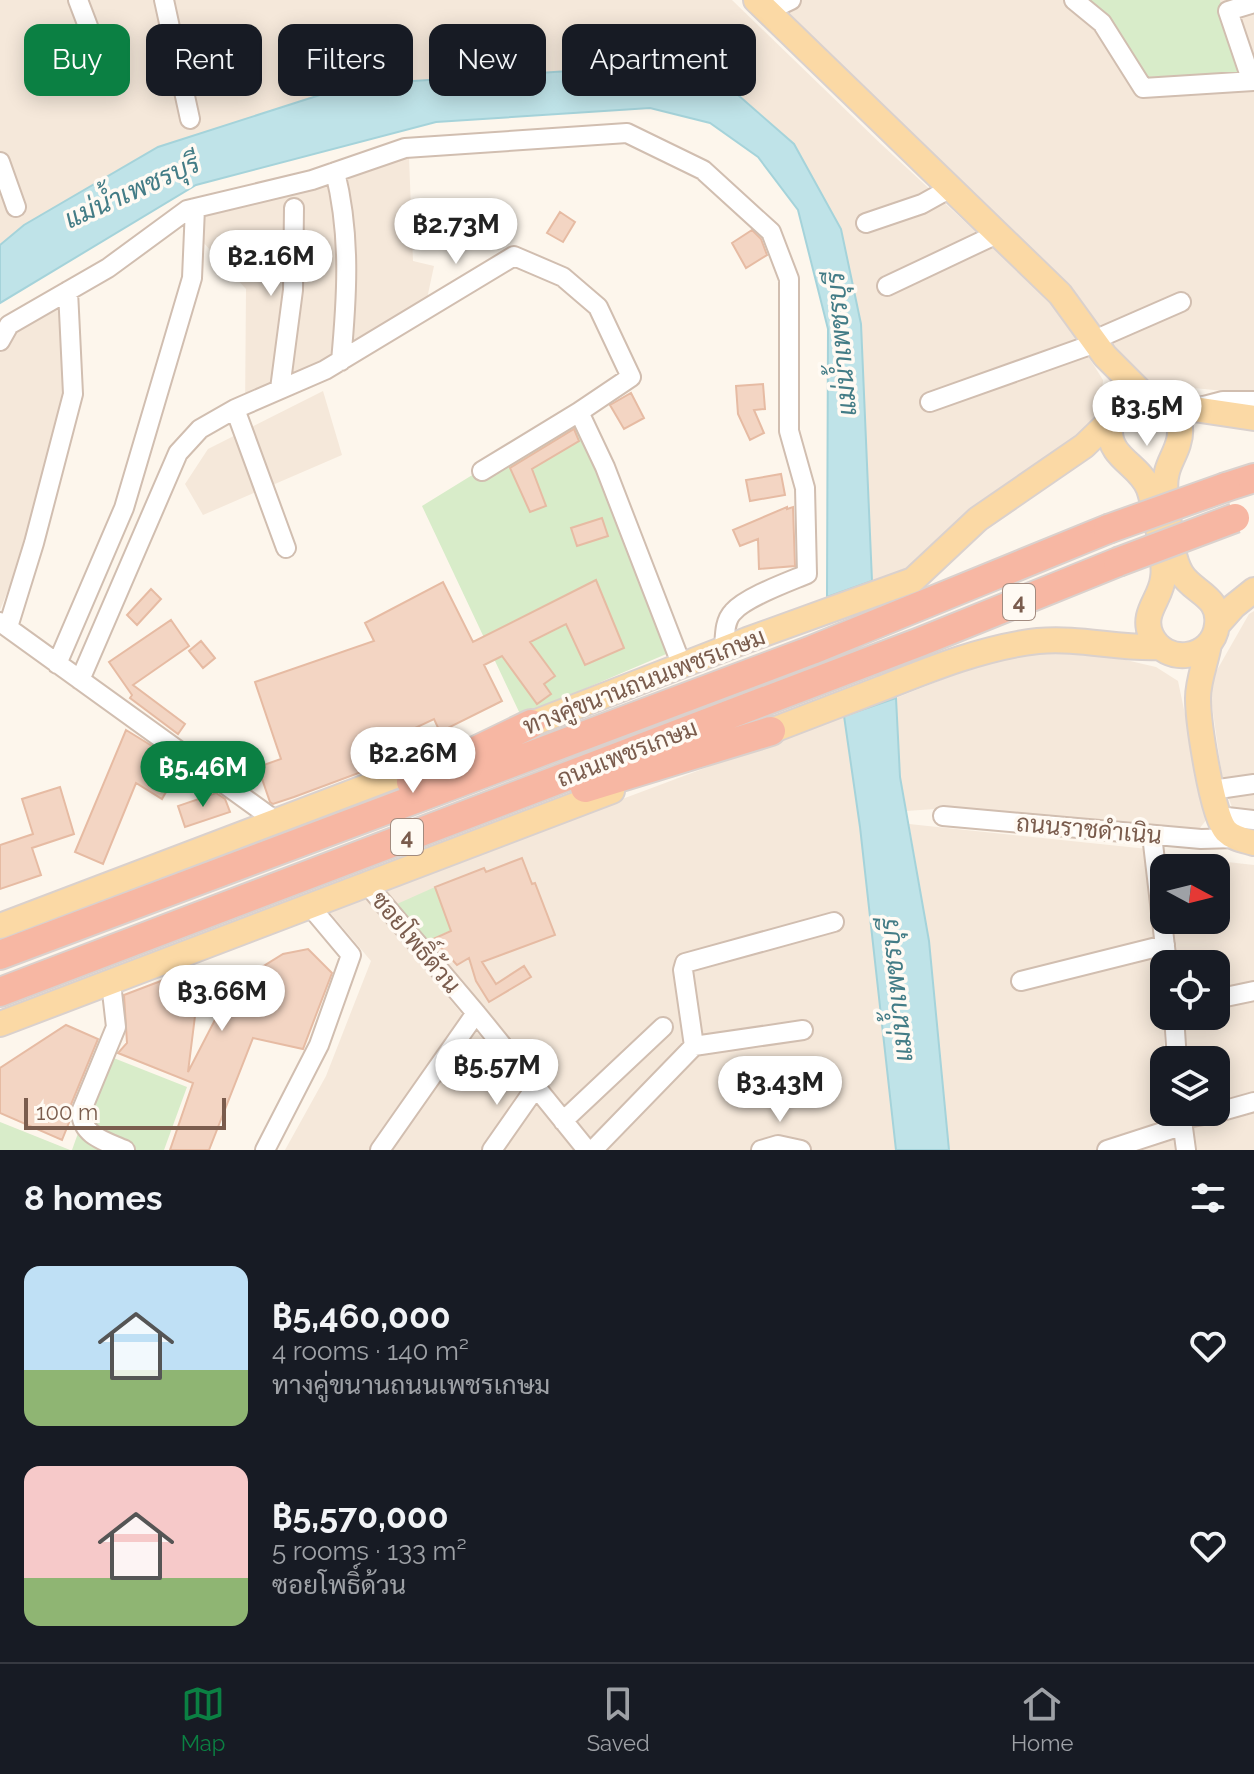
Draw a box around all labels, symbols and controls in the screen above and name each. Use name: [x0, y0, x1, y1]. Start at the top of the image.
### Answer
chip: Buy: [24, 24, 130, 96]
chip: Rent: [146, 24, 262, 96]
chip: Filters: [278, 24, 413, 96]
chip: New: [429, 24, 546, 96]
chip: Apartment: [562, 24, 756, 96]
water label: แม่น้ำเพชรบุรี: [57, 142, 207, 237]
pin: ฿2.73M: [391, 198, 521, 266]
text: ฿2.73M: [412, 209, 500, 239]
pin: ฿2.16M: [206, 230, 336, 298]
text: ฿2.16M: [227, 241, 315, 271]
water label: แม่น้ำเพชรบุรี: [814, 268, 865, 418]
pin: ฿3.5M: [1091, 380, 1203, 448]
text: ฿3.5M: [1111, 391, 1183, 421]
road number: 4: [1003, 584, 1035, 620]
street label: ทางคู่ขนานถนนเพชรเกษม: [519, 621, 770, 743]
street label: ถนนเพชรเกษม: [553, 713, 701, 793]
pin: ฿2.26M: [348, 727, 478, 795]
text: ฿2.26M: [368, 738, 458, 768]
pin: ฿5.46M: [138, 741, 268, 809]
text: ฿5.46M: [158, 752, 248, 782]
street label: ถนนราชดำเนิน: [1015, 808, 1163, 850]
road number: 4: [391, 819, 423, 855]
north arrow: [1150, 854, 1230, 934]
map controls: [1150, 854, 1230, 1126]
street label: ซอยโพธิ์ด้วน: [365, 881, 472, 999]
water label: แม่น้ำเพชรบุรี: [867, 914, 921, 1064]
button: locate: [1150, 950, 1230, 1030]
pin: ฿3.66M: [157, 965, 287, 1033]
text: ฿3.66M: [177, 976, 267, 1006]
pin: ฿5.57M: [432, 1039, 562, 1107]
button: layers: [1150, 1046, 1230, 1126]
text: ฿5.57M: [453, 1050, 541, 1080]
pin: ฿3.43M: [715, 1056, 845, 1124]
text: ฿3.43M: [736, 1067, 824, 1097]
scale bar: [24, 1094, 226, 1130]
text: 100 m: [36, 1099, 98, 1125]
icon: filters: [1186, 1176, 1230, 1220]
text: 8 homes: [24, 1178, 163, 1218]
text: ฿5,460,000: [272, 1296, 451, 1336]
icon: home: [88, 1298, 184, 1394]
icon: heart: [1186, 1324, 1230, 1368]
text: 4 rooms · 140 m²: [272, 1336, 469, 1366]
text: ทางคู่ขนานถนนเพชรเกษม: [272, 1370, 550, 1400]
text: ฿5,570,000: [272, 1496, 449, 1536]
icon: home: [88, 1498, 184, 1594]
icon: heart: [1186, 1524, 1230, 1568]
text: 5 rooms · 133 m²: [272, 1536, 467, 1566]
text: ซอยโพธิ์ด้วน: [272, 1570, 406, 1600]
tab: Map: [181, 1682, 225, 1756]
tab: Saved: [587, 1682, 650, 1756]
tab: Home: [1011, 1682, 1073, 1756]

